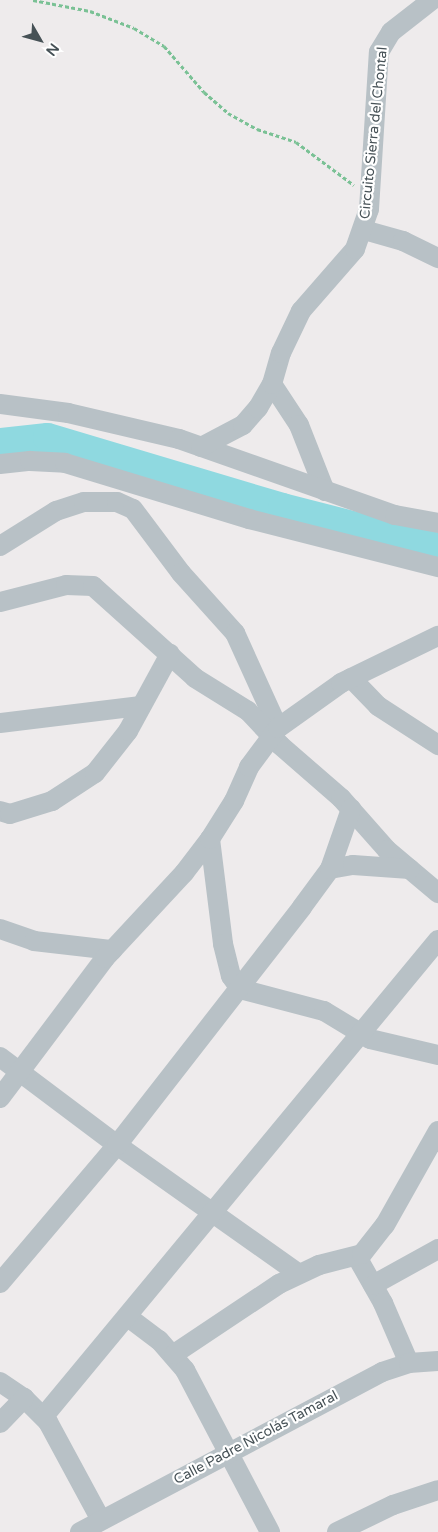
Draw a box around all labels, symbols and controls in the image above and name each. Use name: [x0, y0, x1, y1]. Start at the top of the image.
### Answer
north arrow: [15, 15, 65, 65]
text: N: [42, 40, 62, 59]
street label: Circuito Sierra del Chontal: [357, 46, 391, 220]
street label: Calle Padre Nicolás Tamaral: [171, 1388, 341, 1488]

